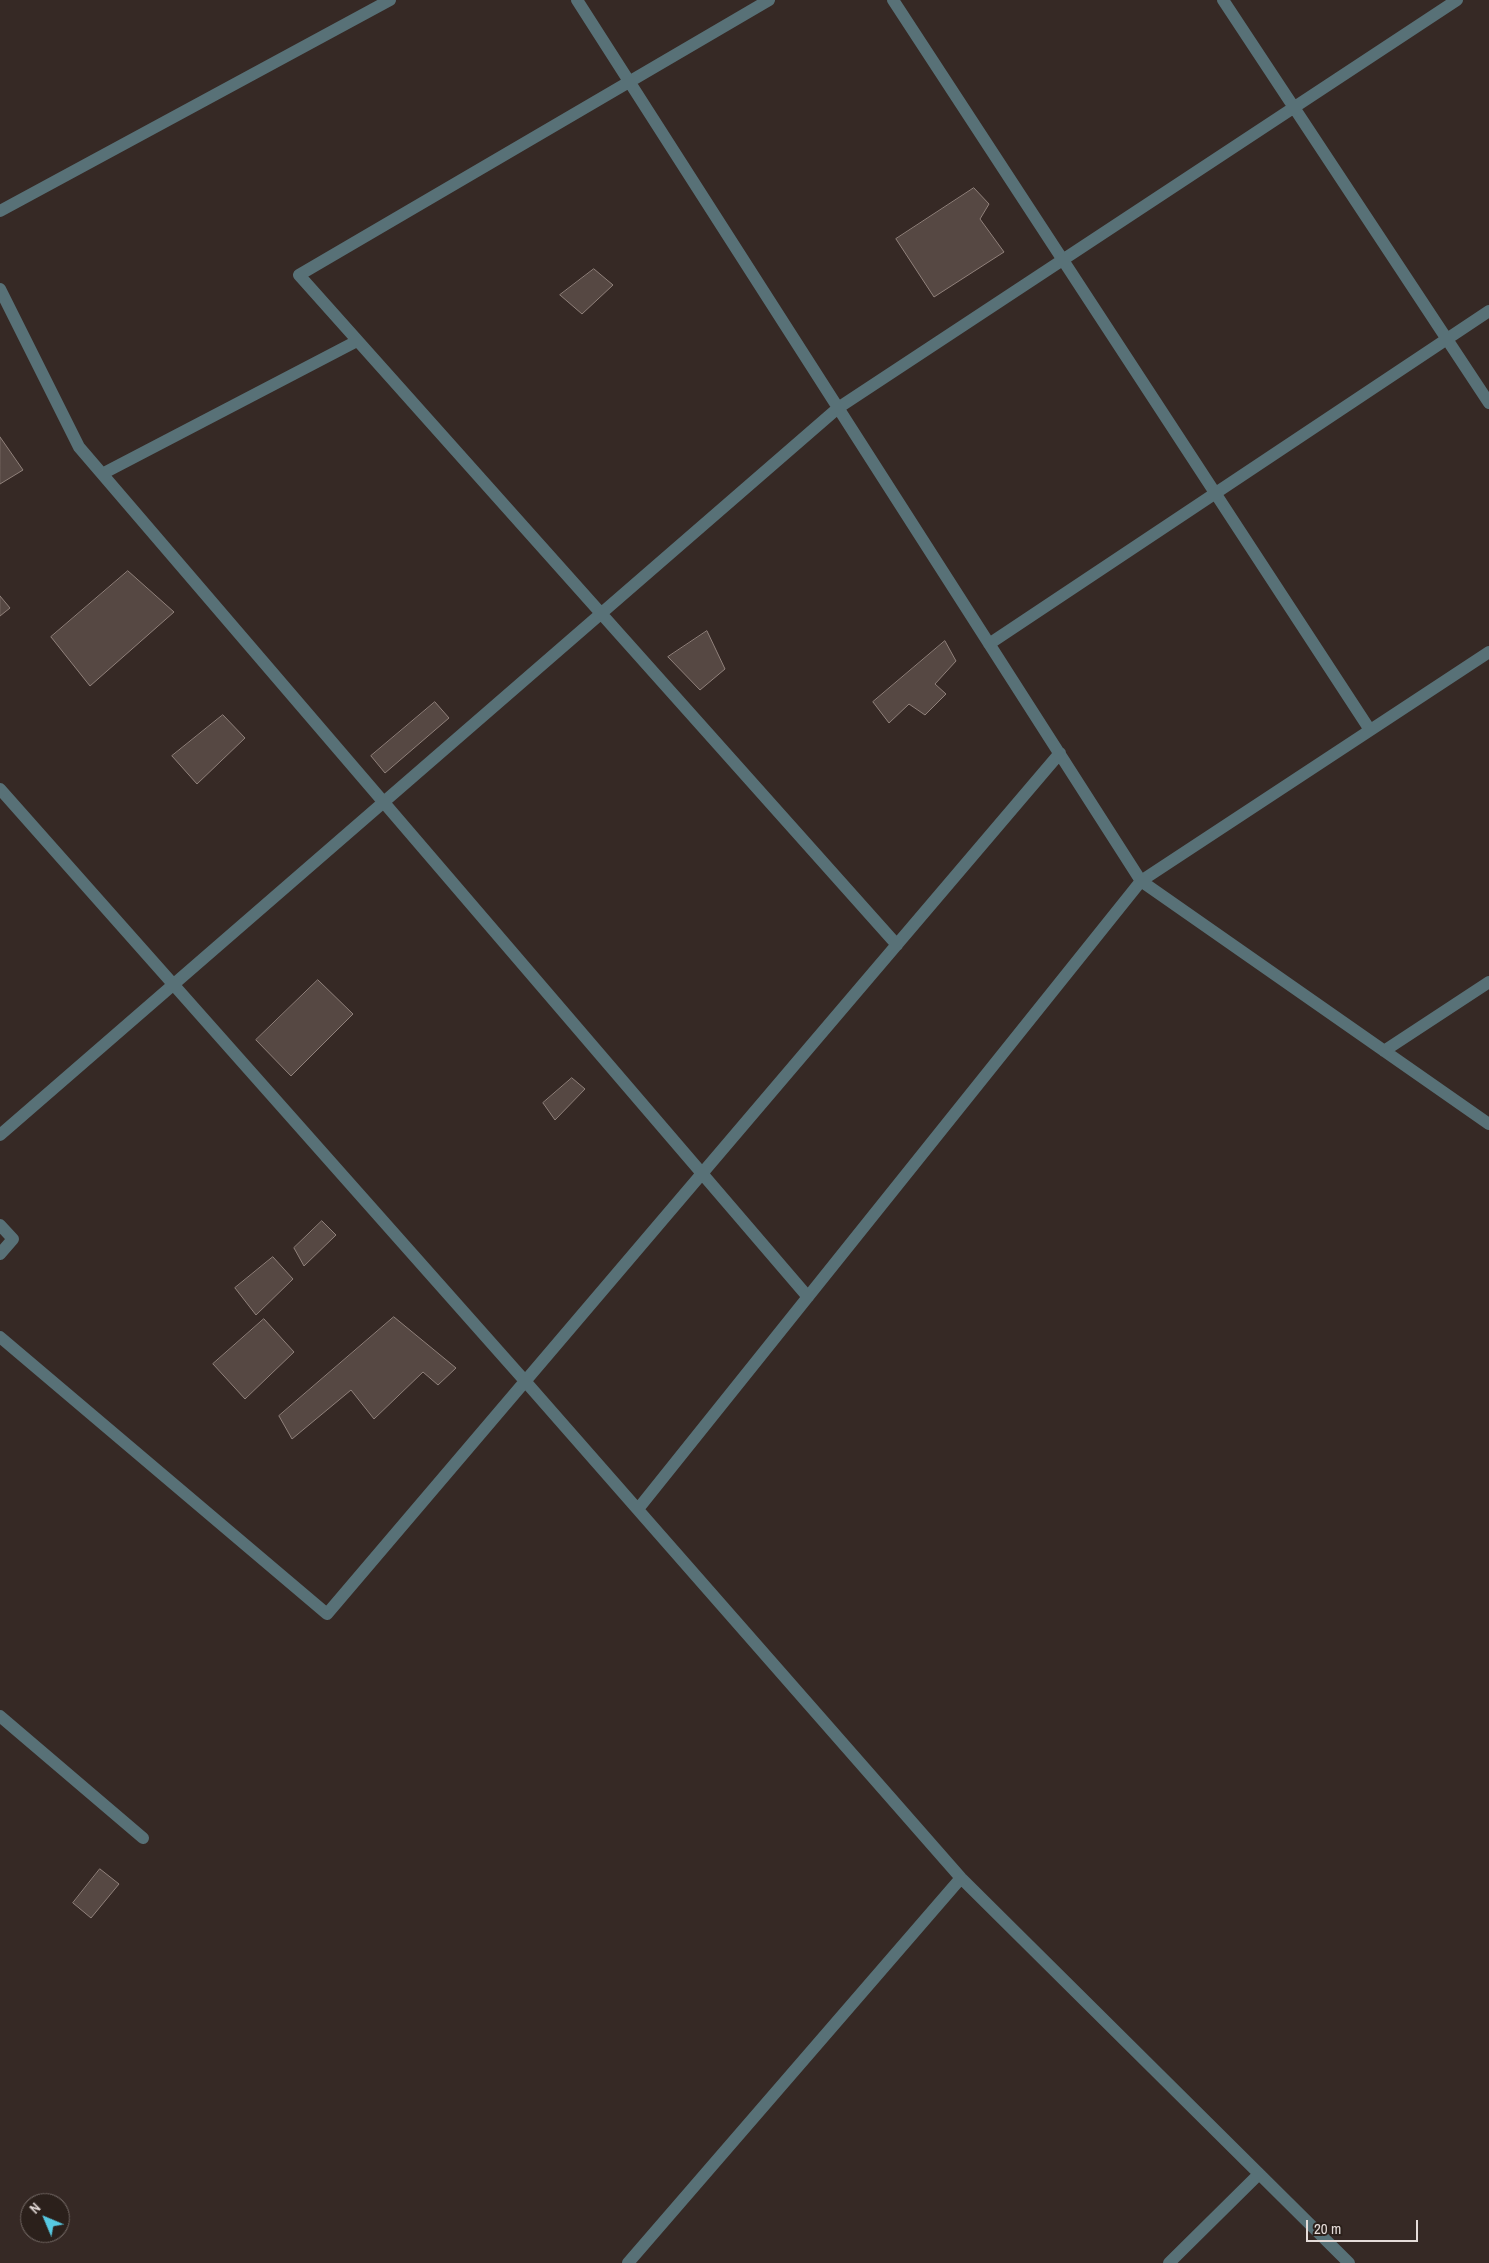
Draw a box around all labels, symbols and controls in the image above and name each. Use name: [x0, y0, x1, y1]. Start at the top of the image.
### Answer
north arrow: [20, 2193, 70, 2243]
text: N: [26, 2199, 44, 2217]
scale bar: [1309, 2210, 1422, 2242]
text: 20 m: [1314, 2218, 1341, 2239]

